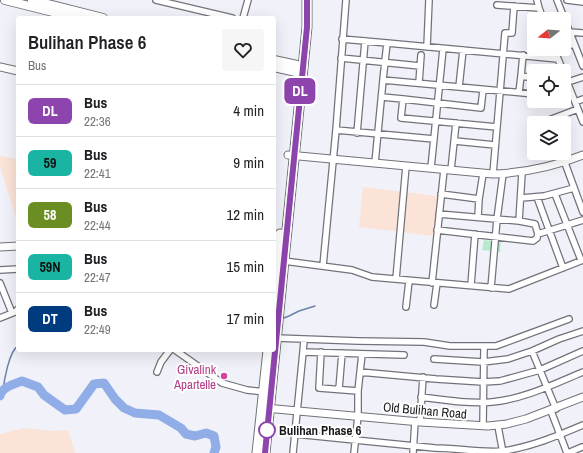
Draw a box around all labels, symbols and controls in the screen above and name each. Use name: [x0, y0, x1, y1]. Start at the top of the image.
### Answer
north arrow: [527, 12, 571, 56]
map controls: [527, 12, 571, 160]
text: Bulihan Phase 6: [28, 29, 146, 55]
button: heart: [222, 29, 264, 71]
text: Bus: [28, 57, 46, 74]
button: locate: [527, 64, 571, 108]
line badge: DL: [282, 78, 318, 104]
text: DL: [292, 82, 308, 100]
text: Bus: [84, 92, 107, 113]
text: 4 min: [233, 100, 264, 121]
text: DL: [42, 102, 58, 120]
text: 22:36: [84, 113, 111, 130]
button: layers: [527, 116, 571, 160]
text: Bus: [84, 144, 107, 165]
text: 9 min: [233, 152, 264, 173]
text: 59: [44, 154, 56, 172]
text: 22:41: [84, 165, 111, 182]
text: Bus: [84, 196, 107, 217]
text: 12 min: [226, 204, 264, 225]
text: 58: [44, 206, 56, 224]
text: 22:44: [84, 217, 111, 234]
text: Bus: [84, 248, 107, 269]
text: 15 min: [226, 256, 264, 277]
text: 59N: [39, 258, 61, 276]
text: 22:47: [84, 269, 111, 286]
text: Bus: [84, 300, 107, 321]
text: 17 min: [226, 308, 264, 329]
text: DT: [42, 310, 58, 328]
text: 22:49: [84, 321, 111, 338]
place label: Givalink Apartelle: [173, 361, 217, 393]
marker: Givalink Apartelle: [219, 371, 229, 381]
street label: Old Bulihan Road: [382, 398, 468, 423]
marker: Bulihan Phase 6: [258, 421, 276, 439]
place label: Bulihan Phase 6: [279, 422, 361, 439]

